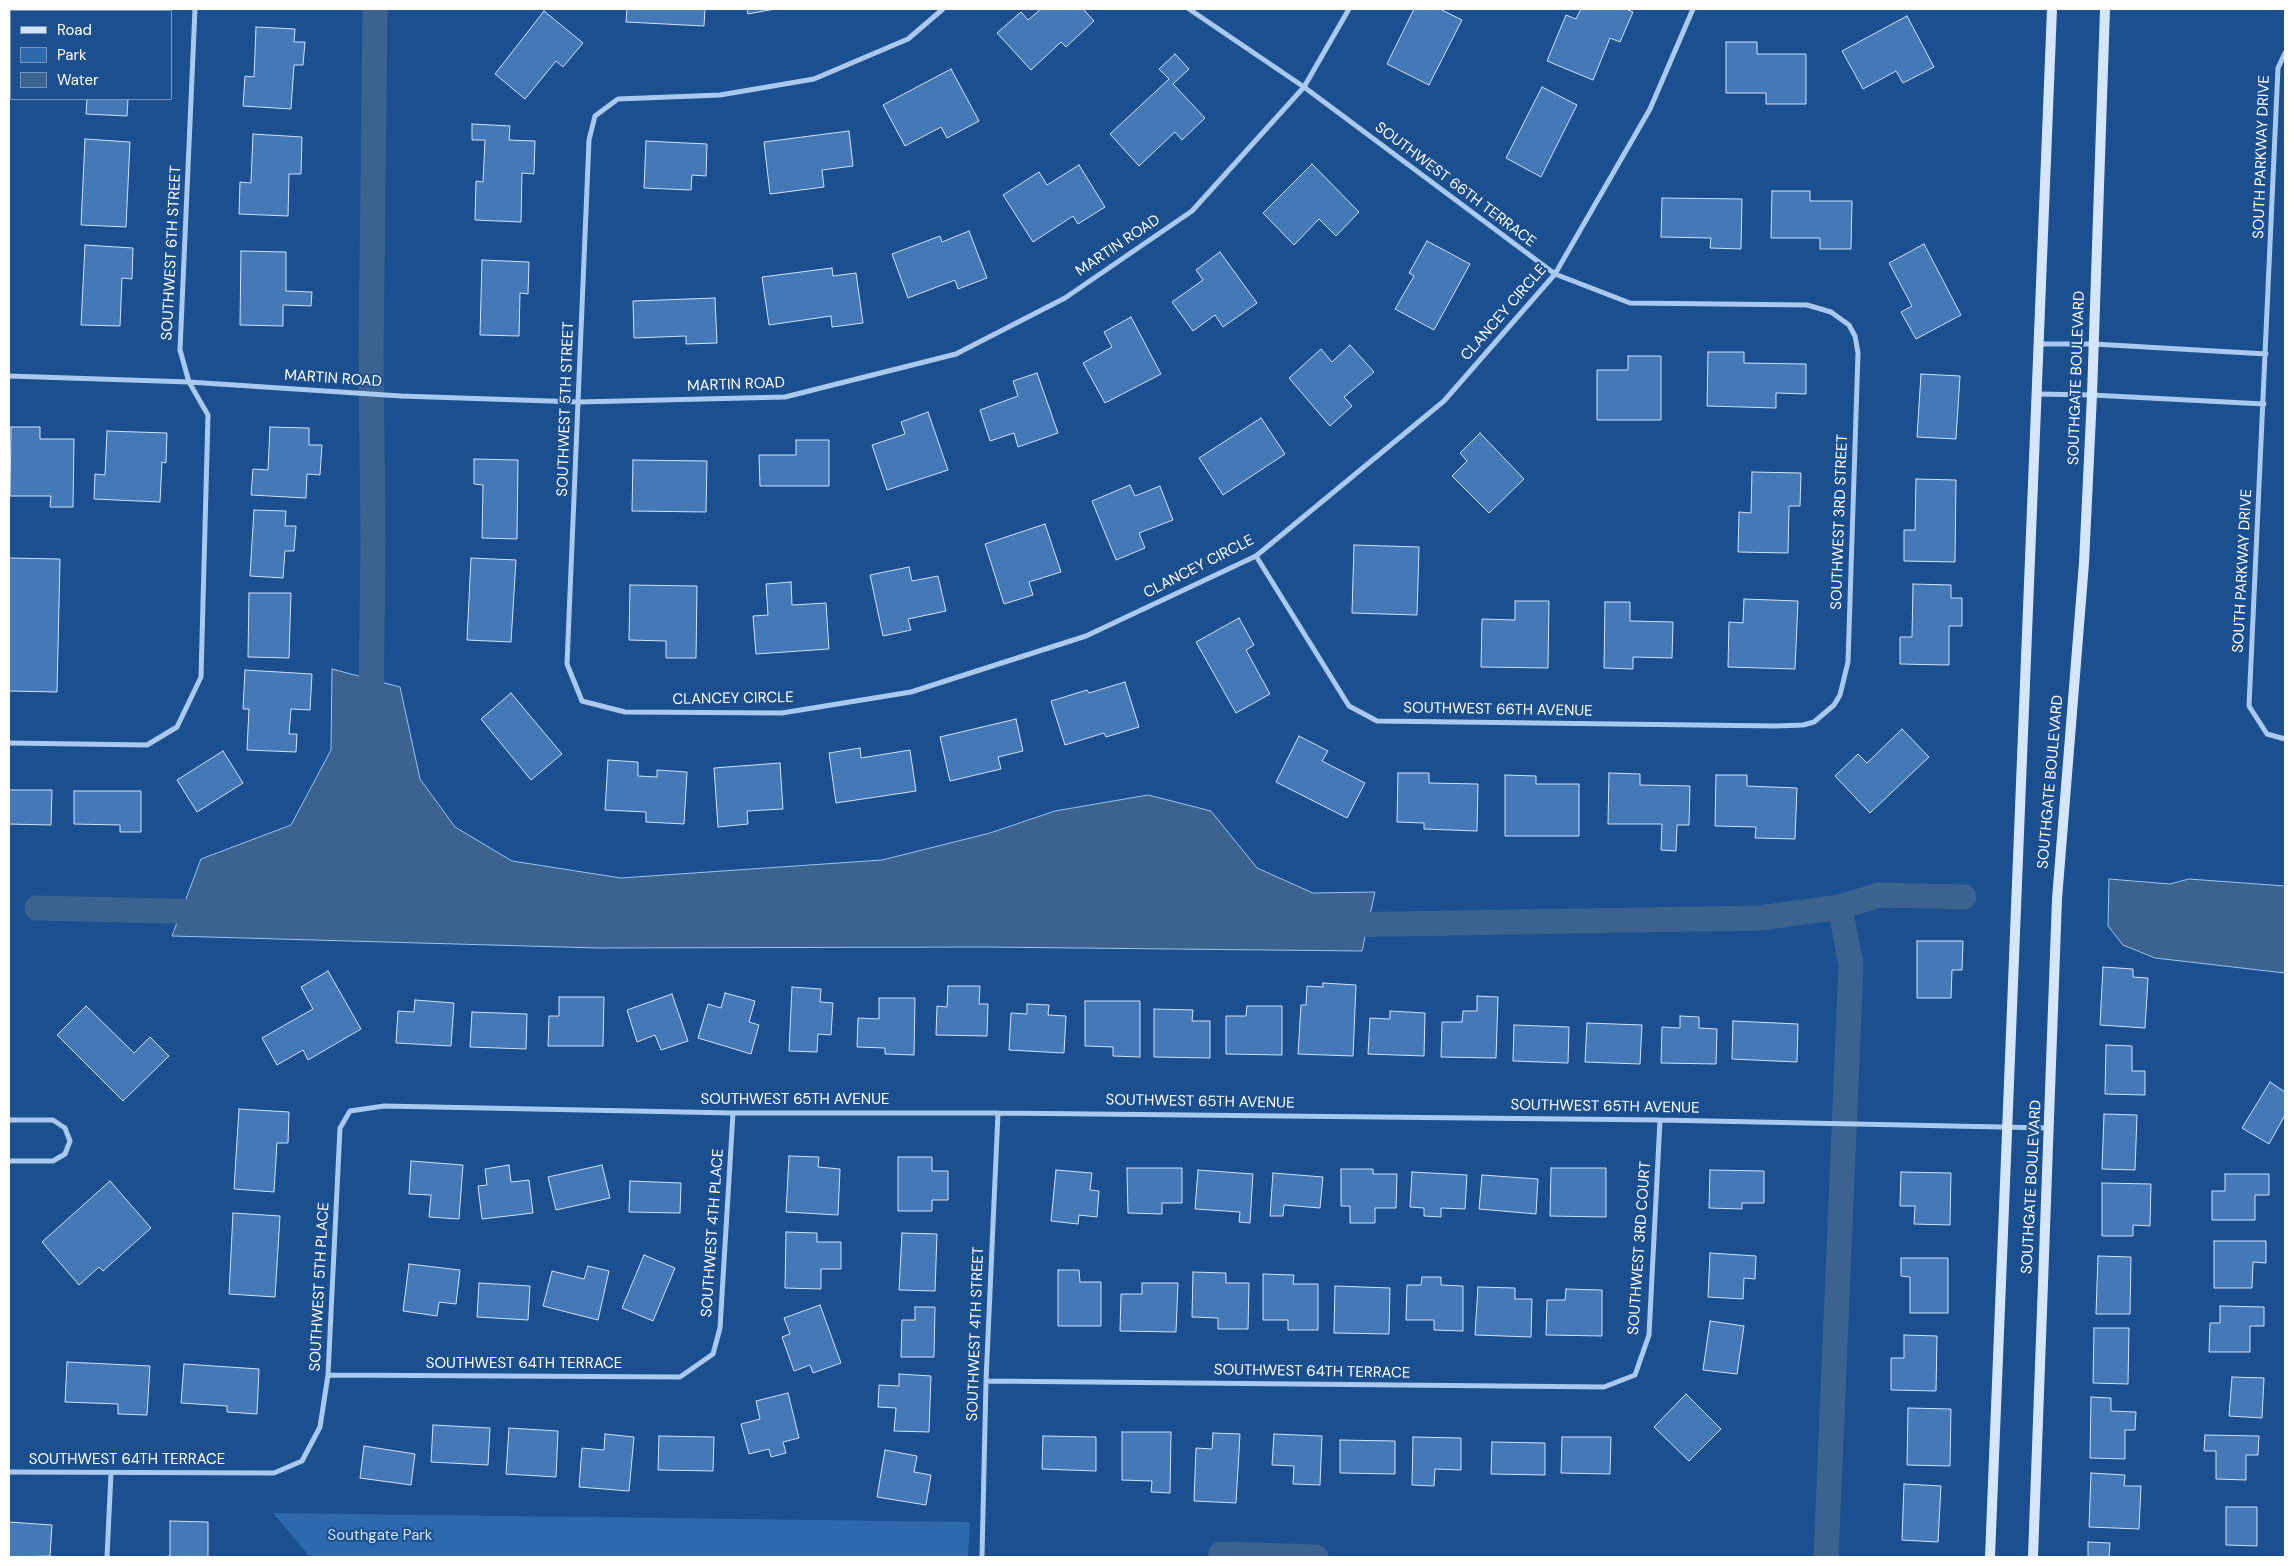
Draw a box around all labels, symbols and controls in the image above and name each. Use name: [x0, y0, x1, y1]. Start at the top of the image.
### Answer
legend: [10, 10, 172, 100]
text: Road: [57, 20, 92, 40]
text: Park: [57, 45, 87, 65]
text: Water: [57, 70, 98, 90]
street label: SOUTH PARKWAY DRIVE: [2250, 75, 2274, 239]
street label: SOUTHWEST 66TH TERRACE: [1371, 119, 1539, 251]
street label: SOUTHWEST 6TH STREET: [158, 165, 186, 341]
street label: MARTIN ROAD: [1072, 211, 1164, 281]
street label: CLANCEY CIRCLE: [1457, 261, 1551, 365]
street label: SOUTHGATE BOULEVARD: [2065, 291, 2089, 465]
street label: SOUTHWEST 5TH STREET: [554, 321, 578, 497]
street label: MARTIN ROAD: [284, 367, 382, 391]
street label: MARTIN ROAD: [687, 374, 785, 396]
street label: SOUTHWEST 3RD STREET: [1828, 434, 1852, 610]
street label: SOUTH PARKWAY DRIVE: [2230, 489, 2256, 653]
street label: CLANCEY CIRCLE: [1141, 531, 1257, 603]
street label: CLANCEY CIRCLE: [672, 689, 794, 709]
street label: SOUTHGATE BOULEVARD: [2034, 694, 2068, 870]
street label: SOUTHWEST 66TH AVENUE: [1403, 699, 1593, 721]
street label: SOUTHWEST 65TH AVENUE: [701, 1091, 889, 1109]
street label: SOUTHWEST 65TH AVENUE: [1105, 1091, 1295, 1113]
street label: SOUTHWEST 65TH AVENUE: [1510, 1096, 1700, 1118]
street label: SOUTHGATE BOULEVARD: [2018, 1099, 2046, 1275]
street label: SOUTHWEST 4TH PLACE: [698, 1148, 728, 1318]
street label: SOUTHWEST 3RD COURT: [1625, 1160, 1655, 1336]
street label: SOUTHWEST 5TH PLACE: [307, 1202, 333, 1372]
street label: SOUTHWEST 4TH STREET: [964, 1246, 988, 1422]
street label: SOUTHWEST 64TH TERRACE: [426, 1355, 622, 1373]
street label: SOUTHWEST 64TH TERRACE: [1214, 1361, 1410, 1383]
street label: SOUTHWEST 64TH TERRACE: [29, 1451, 225, 1469]
park label: Southgate Park: [328, 1527, 432, 1545]

